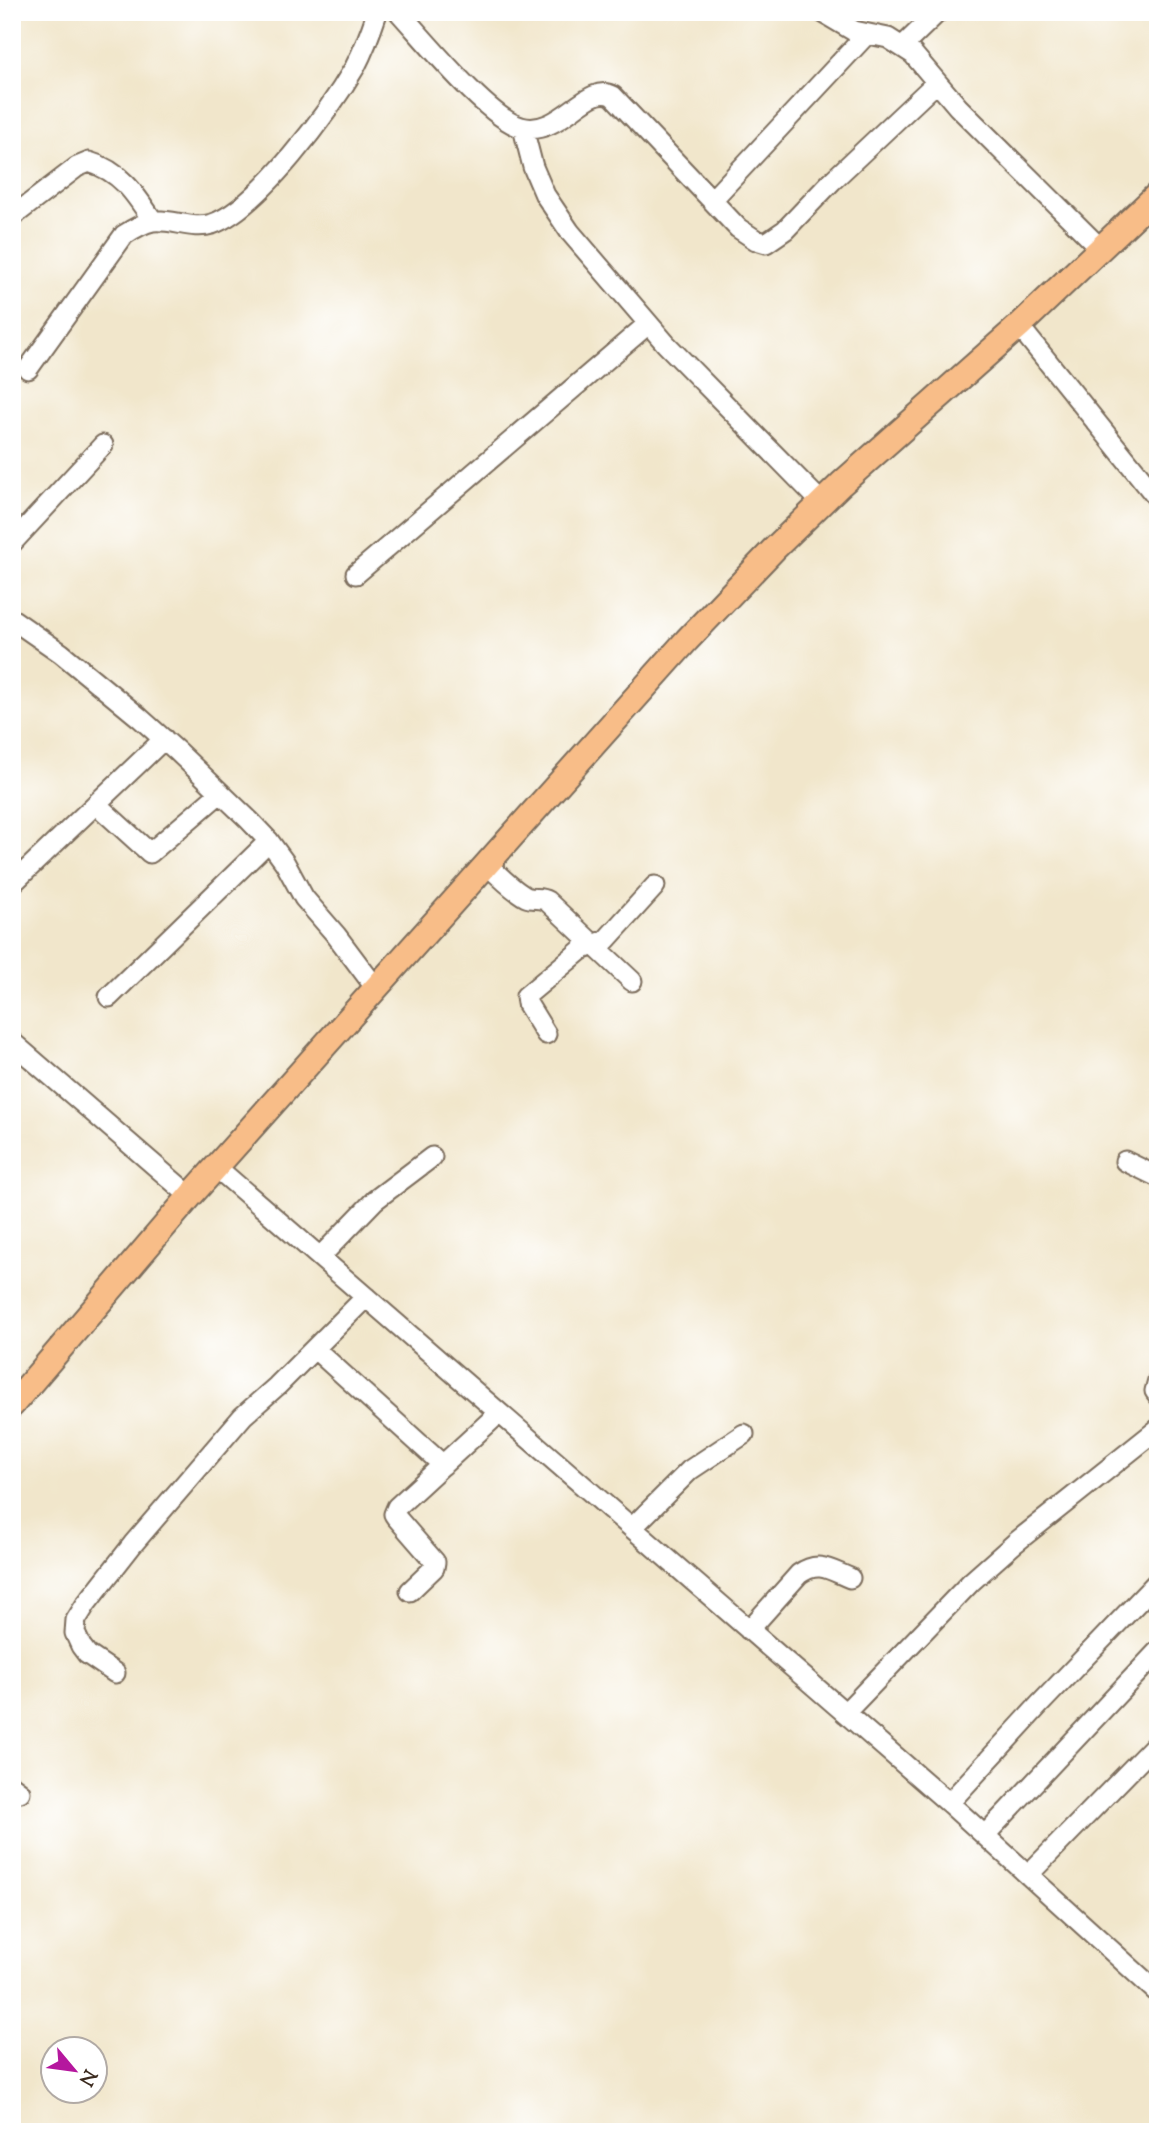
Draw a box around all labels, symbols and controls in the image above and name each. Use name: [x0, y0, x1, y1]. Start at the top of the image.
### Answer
north arrow: [38, 2036, 108, 2106]
text: N: [71, 2064, 102, 2090]

